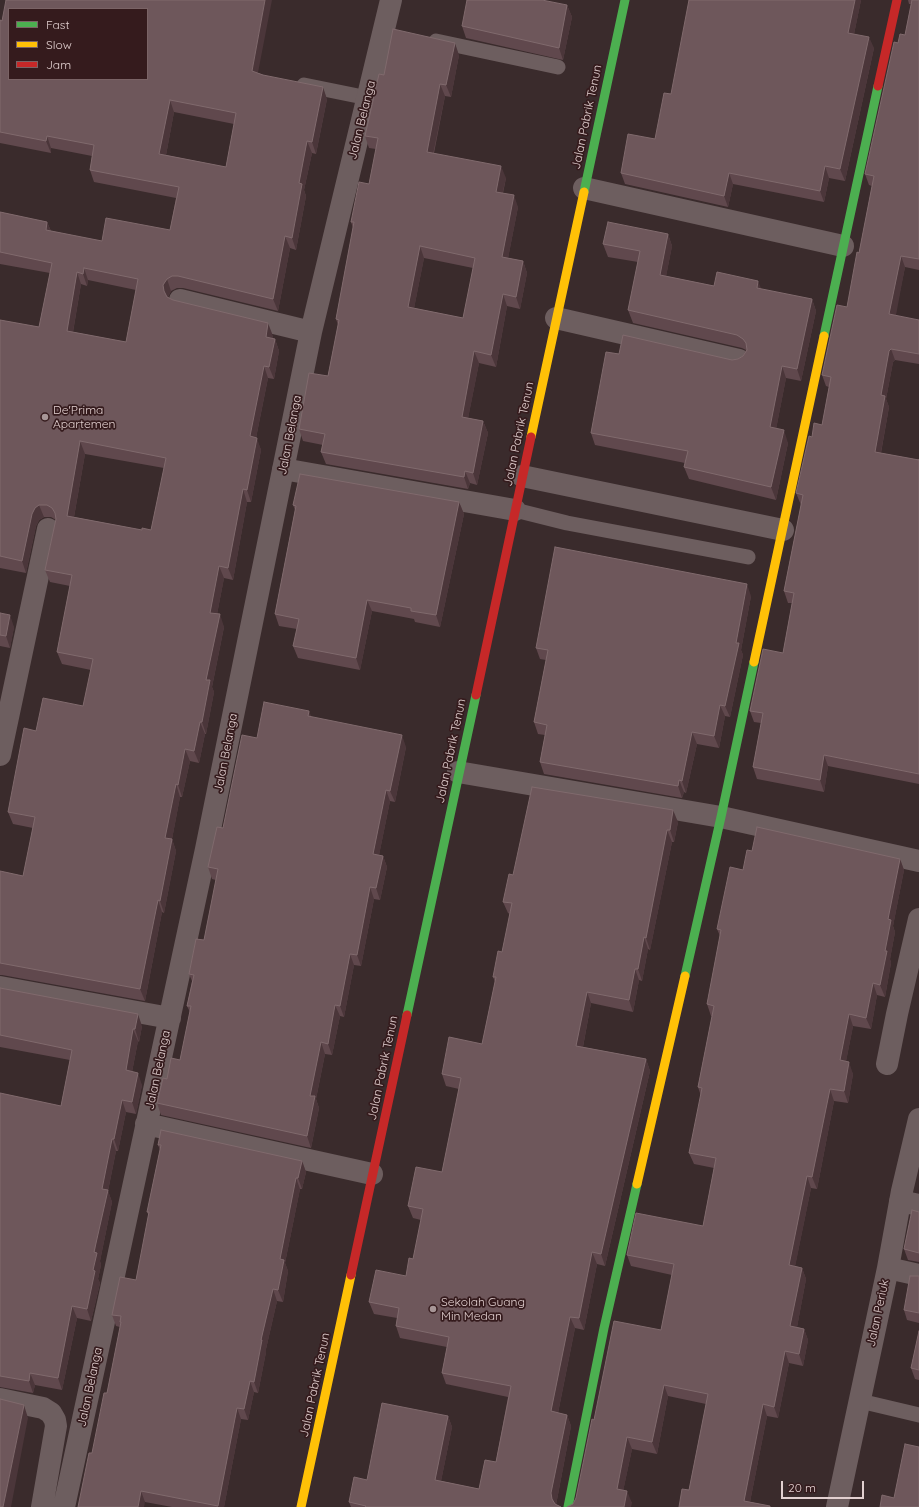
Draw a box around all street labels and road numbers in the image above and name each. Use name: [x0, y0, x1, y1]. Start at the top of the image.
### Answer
street label: Jalan Pabrik Tenun: [569, 64, 605, 170]
street label: Jalan Belanga: [345, 79, 379, 161]
street label: Jalan Pabrik Tenun: [501, 381, 537, 487]
street label: Jalan Belanga: [275, 394, 305, 476]
street label: Jalan Pabrik Tenun: [433, 698, 469, 804]
street label: Jalan Belanga: [211, 712, 241, 794]
street label: Jalan Pabrik Tenun: [365, 1015, 401, 1121]
street label: Jalan Belanga: [143, 1029, 173, 1111]
street label: Jalan Periuk: [864, 1278, 892, 1348]
street label: Jalan Pabrik Tenun: [297, 1332, 333, 1438]
street label: Jalan Belanga: [75, 1346, 105, 1428]

